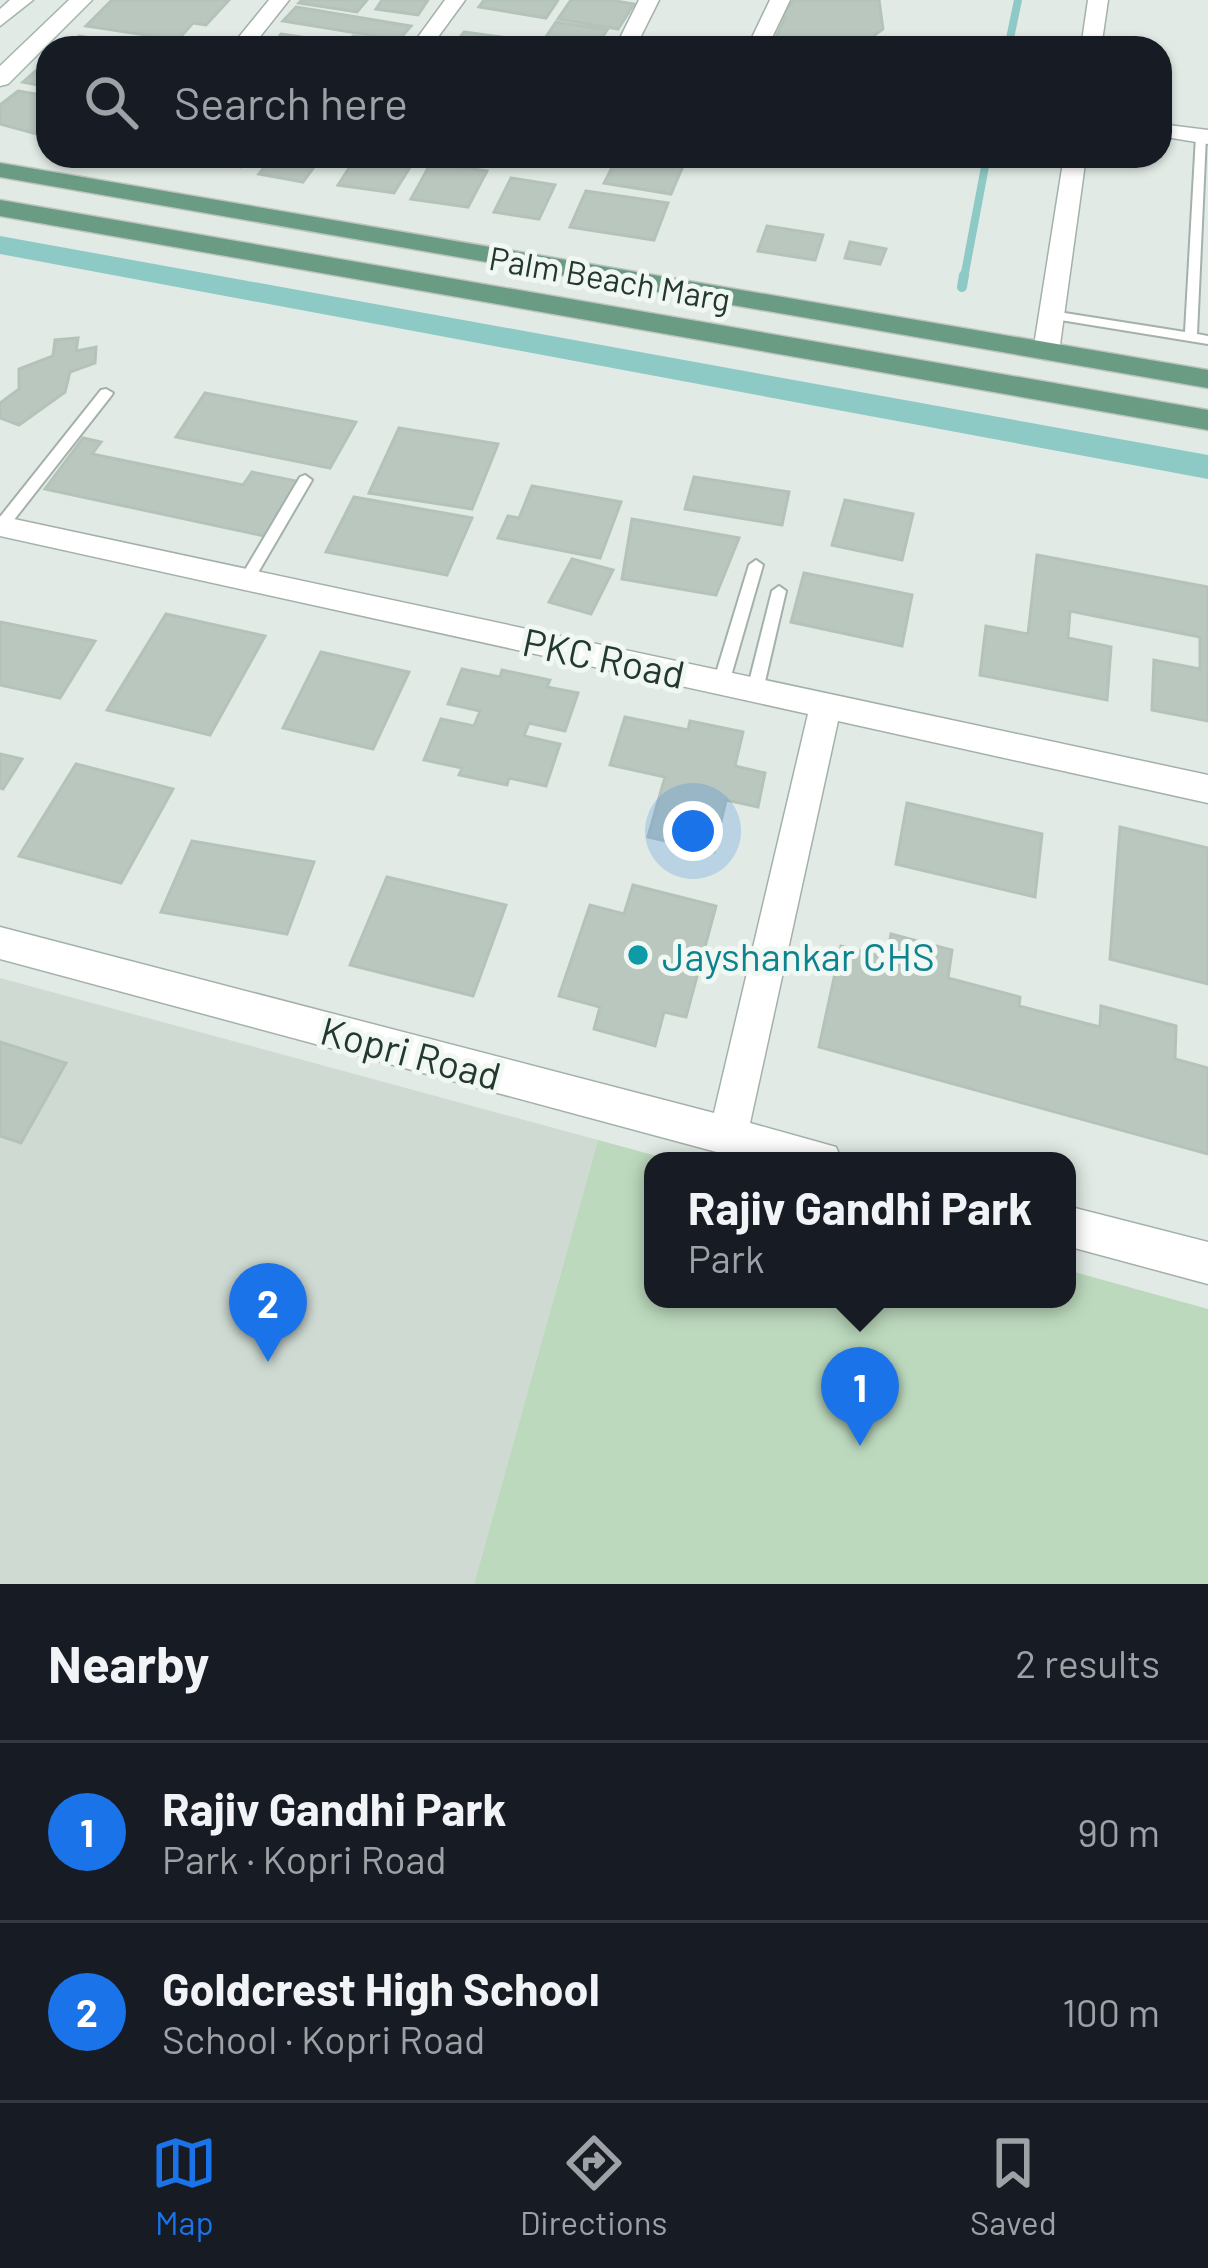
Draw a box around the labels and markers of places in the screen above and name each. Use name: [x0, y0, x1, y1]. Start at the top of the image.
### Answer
place label: Jayshankar CHS: [662, 932, 935, 979]
marker: Jayshankar CHS: [625, 942, 651, 968]
pin: 2: [229, 1263, 307, 1362]
pin: 1: [821, 1347, 899, 1446]

